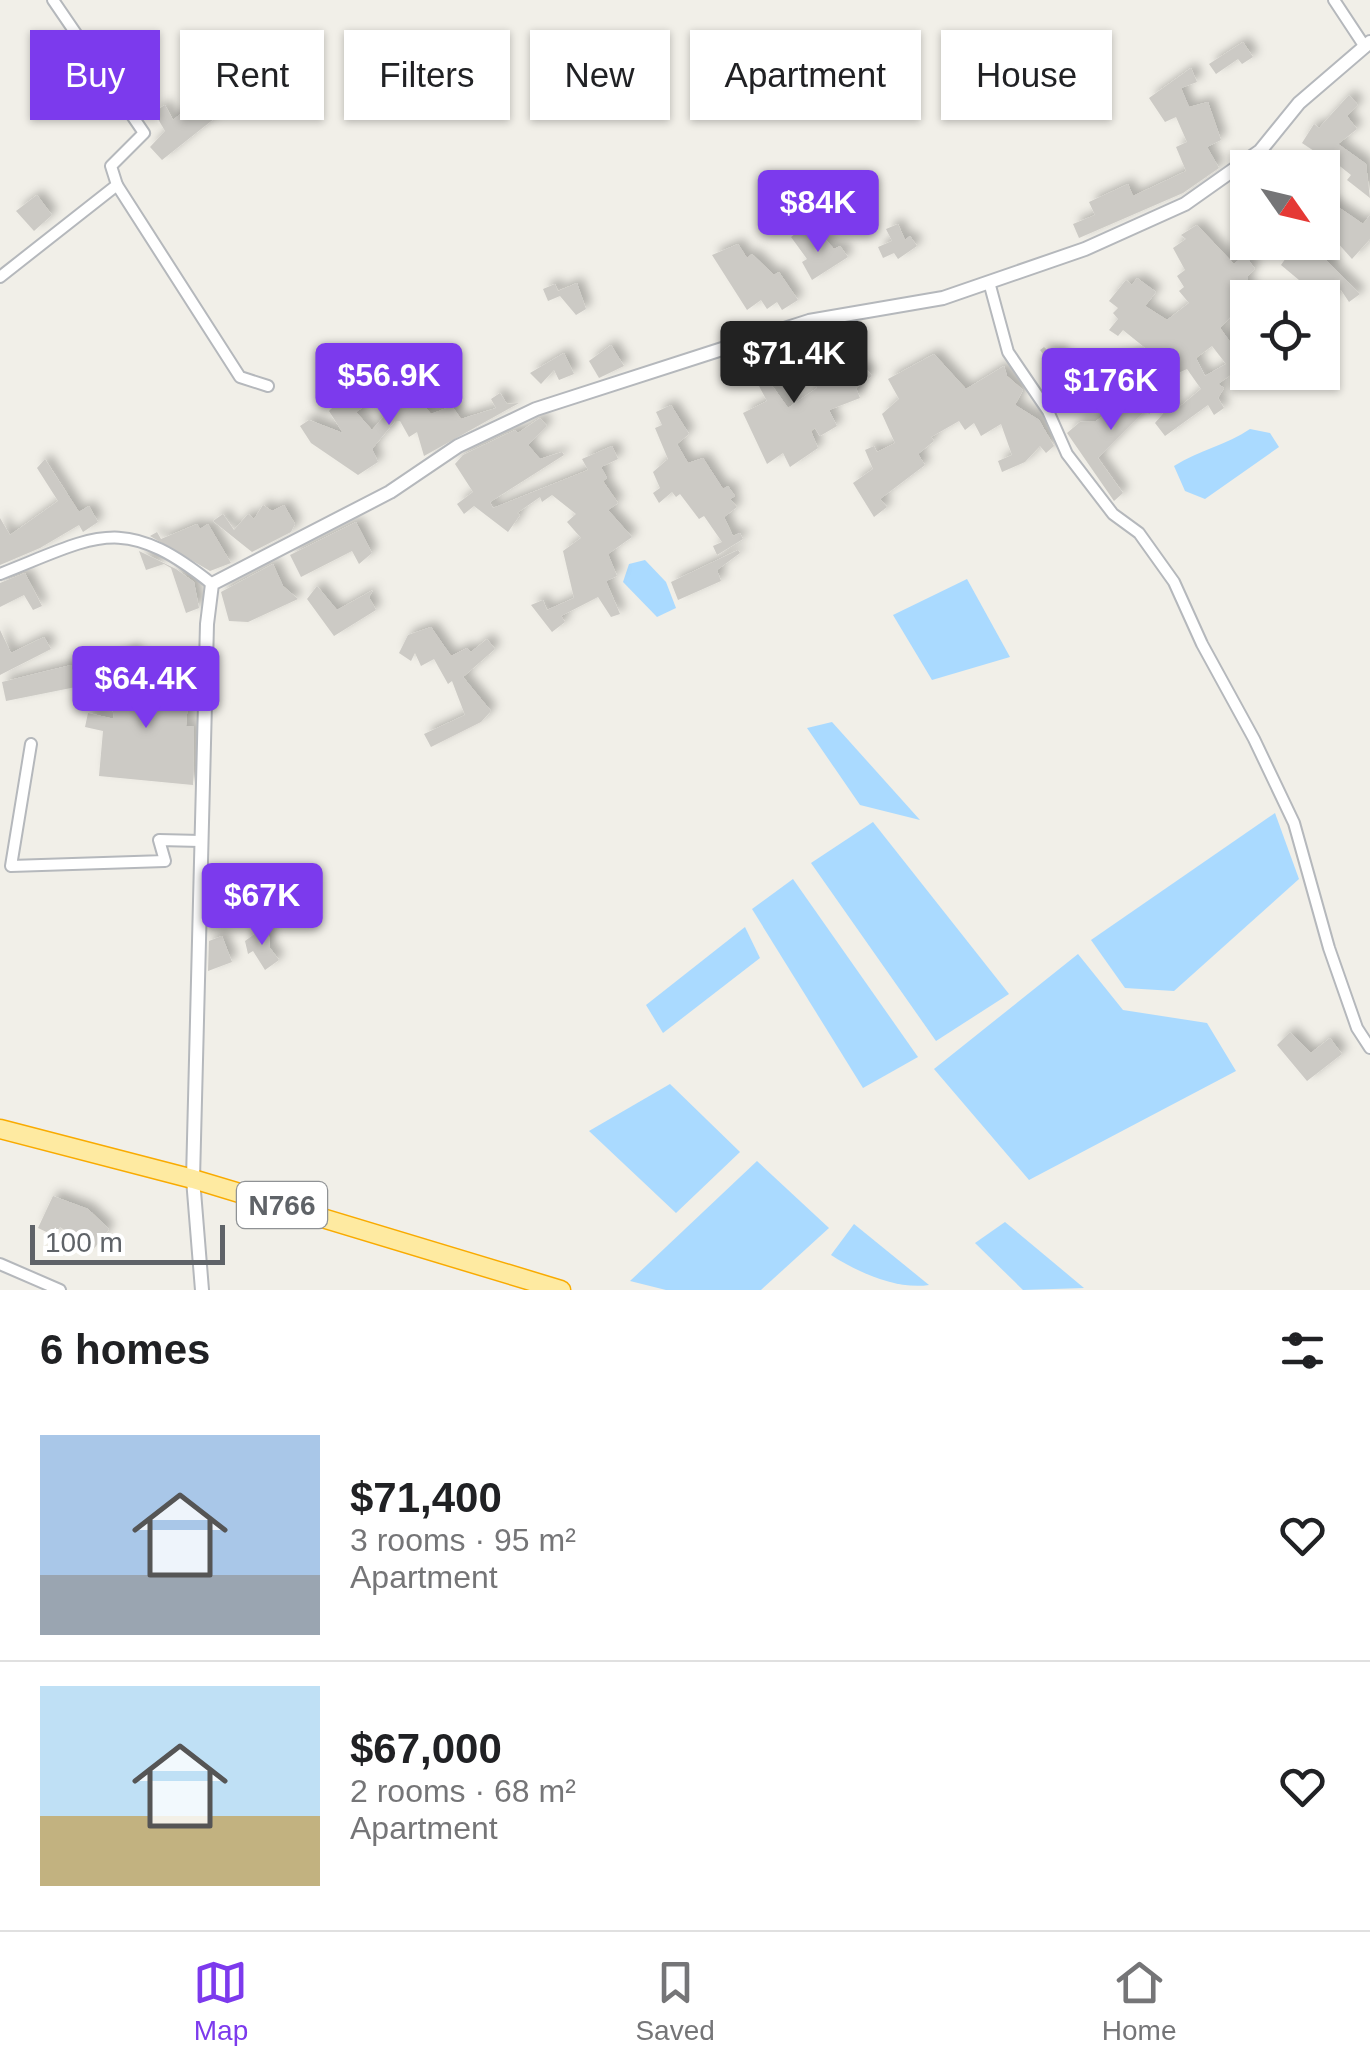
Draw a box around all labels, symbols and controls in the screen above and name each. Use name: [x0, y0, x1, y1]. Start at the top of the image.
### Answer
chip: Buy: [30, 30, 160, 120]
chip: Rent: [180, 30, 324, 120]
chip: Filters: [344, 30, 510, 120]
chip: New: [530, 30, 670, 120]
chip: Apartment: [690, 30, 921, 120]
chip: House: [941, 30, 1112, 120]
north arrow: [1230, 150, 1340, 260]
map controls: [1230, 150, 1340, 390]
pin: $84K: [759, 170, 877, 255]
text: $84K: [780, 184, 856, 220]
button: locate: [1230, 280, 1340, 390]
pin: $71.4K: [713, 321, 875, 406]
text: $71.4K: [742, 335, 846, 371]
pin: $56.9K: [308, 343, 470, 428]
pin: $176K: [1041, 348, 1181, 433]
text: $56.9K: [337, 357, 441, 393]
text: $176K: [1064, 362, 1158, 398]
pin: $64.4K: [65, 646, 227, 731]
text: $64.4K: [94, 660, 198, 696]
pin: $67K: [203, 863, 321, 948]
text: $67K: [224, 877, 300, 913]
road number: N766: [237, 1182, 327, 1228]
scale bar: [30, 1220, 225, 1264]
text: 100 m: [45, 1227, 123, 1258]
icon: filters: [1275, 1323, 1330, 1378]
text: 6 homes: [40, 1326, 210, 1373]
text: $71,400: [350, 1474, 502, 1521]
icon: home: [120, 1475, 240, 1595]
icon: heart: [1275, 1508, 1330, 1563]
text: 3 rooms · 95 m²: [350, 1522, 576, 1558]
text: Apartment: [350, 1559, 498, 1595]
text: $67,000: [350, 1725, 502, 1772]
icon: home: [120, 1726, 240, 1846]
icon: heart: [1275, 1759, 1330, 1814]
text: 2 rooms · 68 m²: [350, 1773, 576, 1809]
text: Apartment: [350, 1810, 498, 1846]
tab: Map: [193, 1955, 248, 2047]
tab: Saved: [635, 1955, 715, 2047]
tab: Home: [1102, 1955, 1176, 2047]

